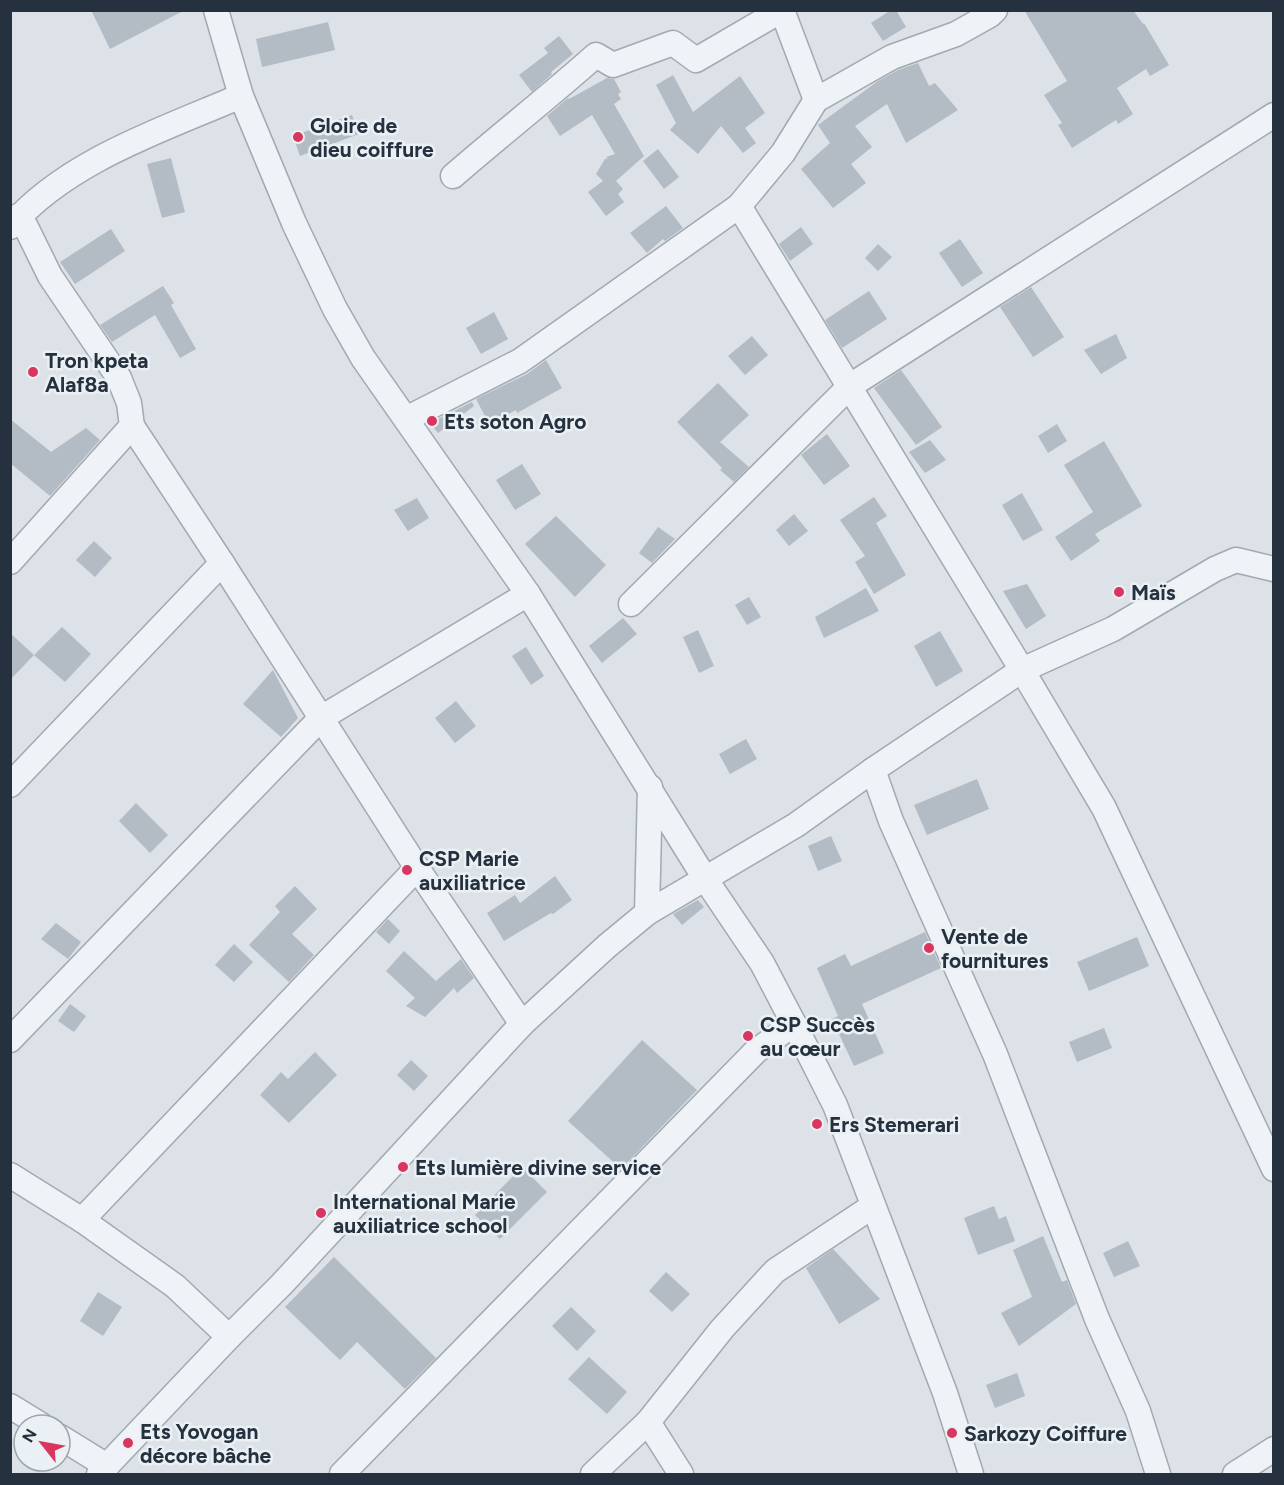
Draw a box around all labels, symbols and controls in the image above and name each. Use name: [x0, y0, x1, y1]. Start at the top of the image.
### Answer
place label: Gloire de dieu coiffure: [310, 113, 434, 162]
marker: Gloire de dieu coiffure: [291, 130, 305, 144]
place label: Tron kpeta Alaf8a: [45, 348, 149, 397]
marker: Tron kpeta Alaf8a: [26, 365, 40, 379]
place label: Ets soton Agro: [444, 409, 587, 434]
marker: Ets soton Agro: [425, 414, 439, 428]
place label: Maïs: [1131, 580, 1176, 605]
marker: Maïs: [1112, 585, 1126, 599]
place label: CSP Marie auxiliatrice: [419, 846, 526, 895]
marker: CSP Marie auxiliatrice: [400, 863, 414, 877]
place label: Vente de fournitures: [941, 924, 1048, 973]
marker: Vente de fournitures: [922, 941, 936, 955]
place label: CSP Succès au cœur: [760, 1012, 875, 1061]
marker: CSP Succès au cœur: [741, 1029, 755, 1043]
place label: Ers Stemerari: [829, 1112, 959, 1137]
marker: Ers Stemerari: [810, 1117, 824, 1131]
place label: Ets lumière divine service: [415, 1155, 662, 1180]
marker: Ets lumière divine service: [396, 1160, 410, 1174]
place label: International Marie auxiliatrice school: [333, 1189, 516, 1238]
marker: International Marie auxiliatrice school: [314, 1206, 328, 1220]
north arrow: [12, 1413, 72, 1473]
place label: Ets Yovogan décore bâche: [140, 1419, 271, 1468]
place label: Sarkozy Coiffure: [964, 1421, 1127, 1446]
text: N: [18, 1425, 41, 1446]
marker: Sarkozy Coiffure: [945, 1426, 959, 1440]
marker: Ets Yovogan décore bâche: [121, 1436, 135, 1450]

